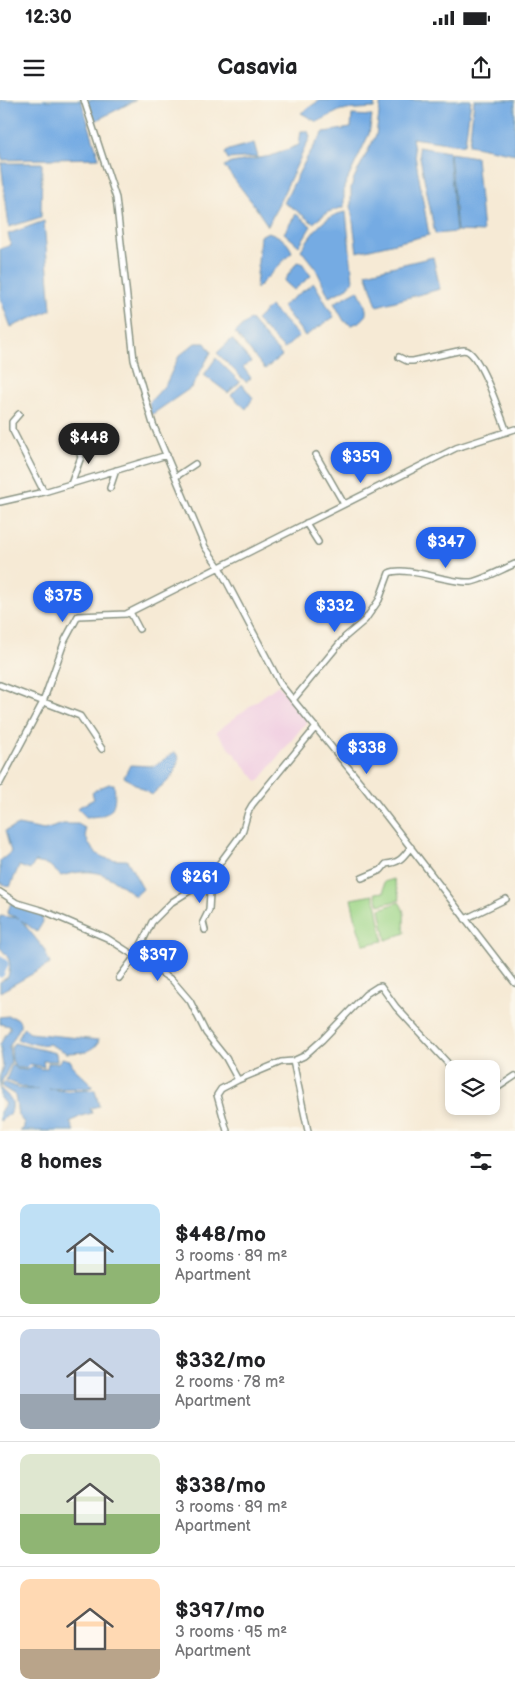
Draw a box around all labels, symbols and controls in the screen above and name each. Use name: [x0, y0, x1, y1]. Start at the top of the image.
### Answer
text: 12:30: [25, 6, 72, 29]
icon: menu: [20, 54, 48, 82]
text: Casavia: [217, 54, 298, 81]
icon: share: [467, 54, 495, 82]
pin: $448: [59, 422, 119, 465]
text: $448: [69, 429, 109, 448]
pin: $359: [331, 442, 391, 484]
text: $359: [342, 448, 380, 467]
pin: $347: [416, 526, 476, 569]
text: $347: [427, 533, 465, 552]
pin: $375: [33, 580, 93, 623]
text: $375: [44, 587, 82, 606]
pin: $332: [305, 590, 365, 633]
text: $332: [316, 597, 354, 616]
pin: $338: [337, 732, 397, 775]
text: $338: [348, 739, 386, 758]
pin: $261: [170, 862, 230, 904]
text: $261: [182, 868, 218, 887]
pin: $397: [128, 940, 188, 982]
text: $397: [139, 946, 177, 965]
map controls: [445, 1060, 500, 1115]
button: layers: [445, 1060, 500, 1115]
icon: filters: [467, 1147, 495, 1175]
text: 8 homes: [20, 1149, 102, 1174]
text: $448/mo: [175, 1222, 266, 1247]
icon: home: [60, 1224, 120, 1284]
text: 3 rooms · 89 m²: [175, 1247, 287, 1266]
text: Apartment: [175, 1266, 251, 1285]
text: $332/mo: [175, 1348, 266, 1373]
icon: home: [60, 1349, 120, 1409]
text: 2 rooms · 78 m²: [175, 1373, 285, 1392]
text: Apartment: [175, 1392, 251, 1411]
text: $338/mo: [175, 1473, 266, 1498]
icon: home: [60, 1474, 120, 1534]
text: 3 rooms · 89 m²: [175, 1498, 287, 1517]
text: Apartment: [175, 1517, 251, 1536]
text: $397/mo: [175, 1598, 265, 1623]
icon: home: [60, 1599, 120, 1659]
text: 3 rooms · 95 m²: [175, 1623, 287, 1642]
text: Apartment: [175, 1642, 251, 1661]

